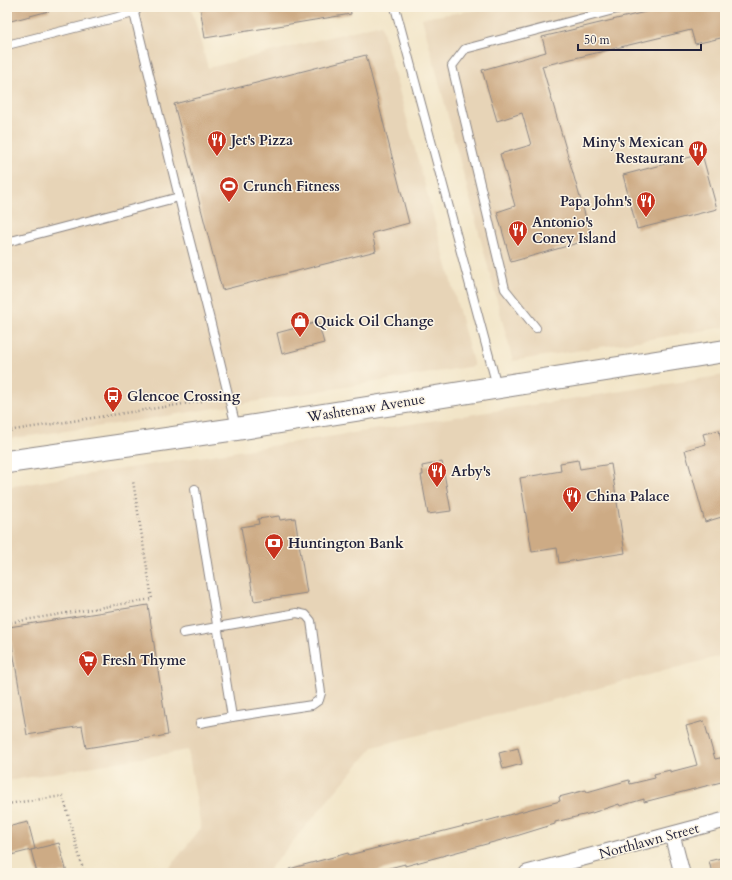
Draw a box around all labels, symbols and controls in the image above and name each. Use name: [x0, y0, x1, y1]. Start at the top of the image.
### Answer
scale bar: [578, 26, 701, 52]
text: 50 m: [584, 32, 611, 48]
restaurant icon: Jet's Pizza: [206, 129, 228, 157]
place label: Jet's Pizza: [229, 131, 293, 150]
place label: Miny's Mexican Restaurant: [582, 133, 684, 168]
restaurant icon: Miny's Mexican Restaurant: [687, 139, 709, 167]
sports icon: Crunch Fitness: [218, 175, 240, 203]
place label: Crunch Fitness: [243, 177, 340, 196]
restaurant icon: Papa John's: [635, 190, 657, 218]
place label: Papa John's: [560, 192, 632, 211]
place label: Antonio's Coney Island: [532, 213, 616, 248]
restaurant icon: Antonio's Coney Island: [507, 219, 529, 247]
shop icon: Quick Oil Change: [289, 310, 311, 338]
place label: Quick Oil Change: [314, 312, 434, 331]
bus stop icon: Glencoe Crossing: [102, 385, 124, 413]
place label: Glencoe Crossing: [127, 387, 241, 406]
street label: Washtenaw Avenue: [305, 389, 426, 427]
restaurant icon: Arby's: [426, 460, 448, 488]
place label: Arby's: [451, 462, 491, 481]
restaurant icon: China Palace: [561, 485, 583, 513]
place label: China Palace: [586, 487, 670, 506]
bank icon: Huntington Bank: [263, 532, 285, 560]
place label: Huntington Bank: [288, 534, 404, 553]
supermarket icon: Fresh Thyme: [77, 649, 99, 677]
place label: Fresh Thyme: [102, 651, 186, 670]
street label: Northlawn Street: [597, 818, 702, 864]

